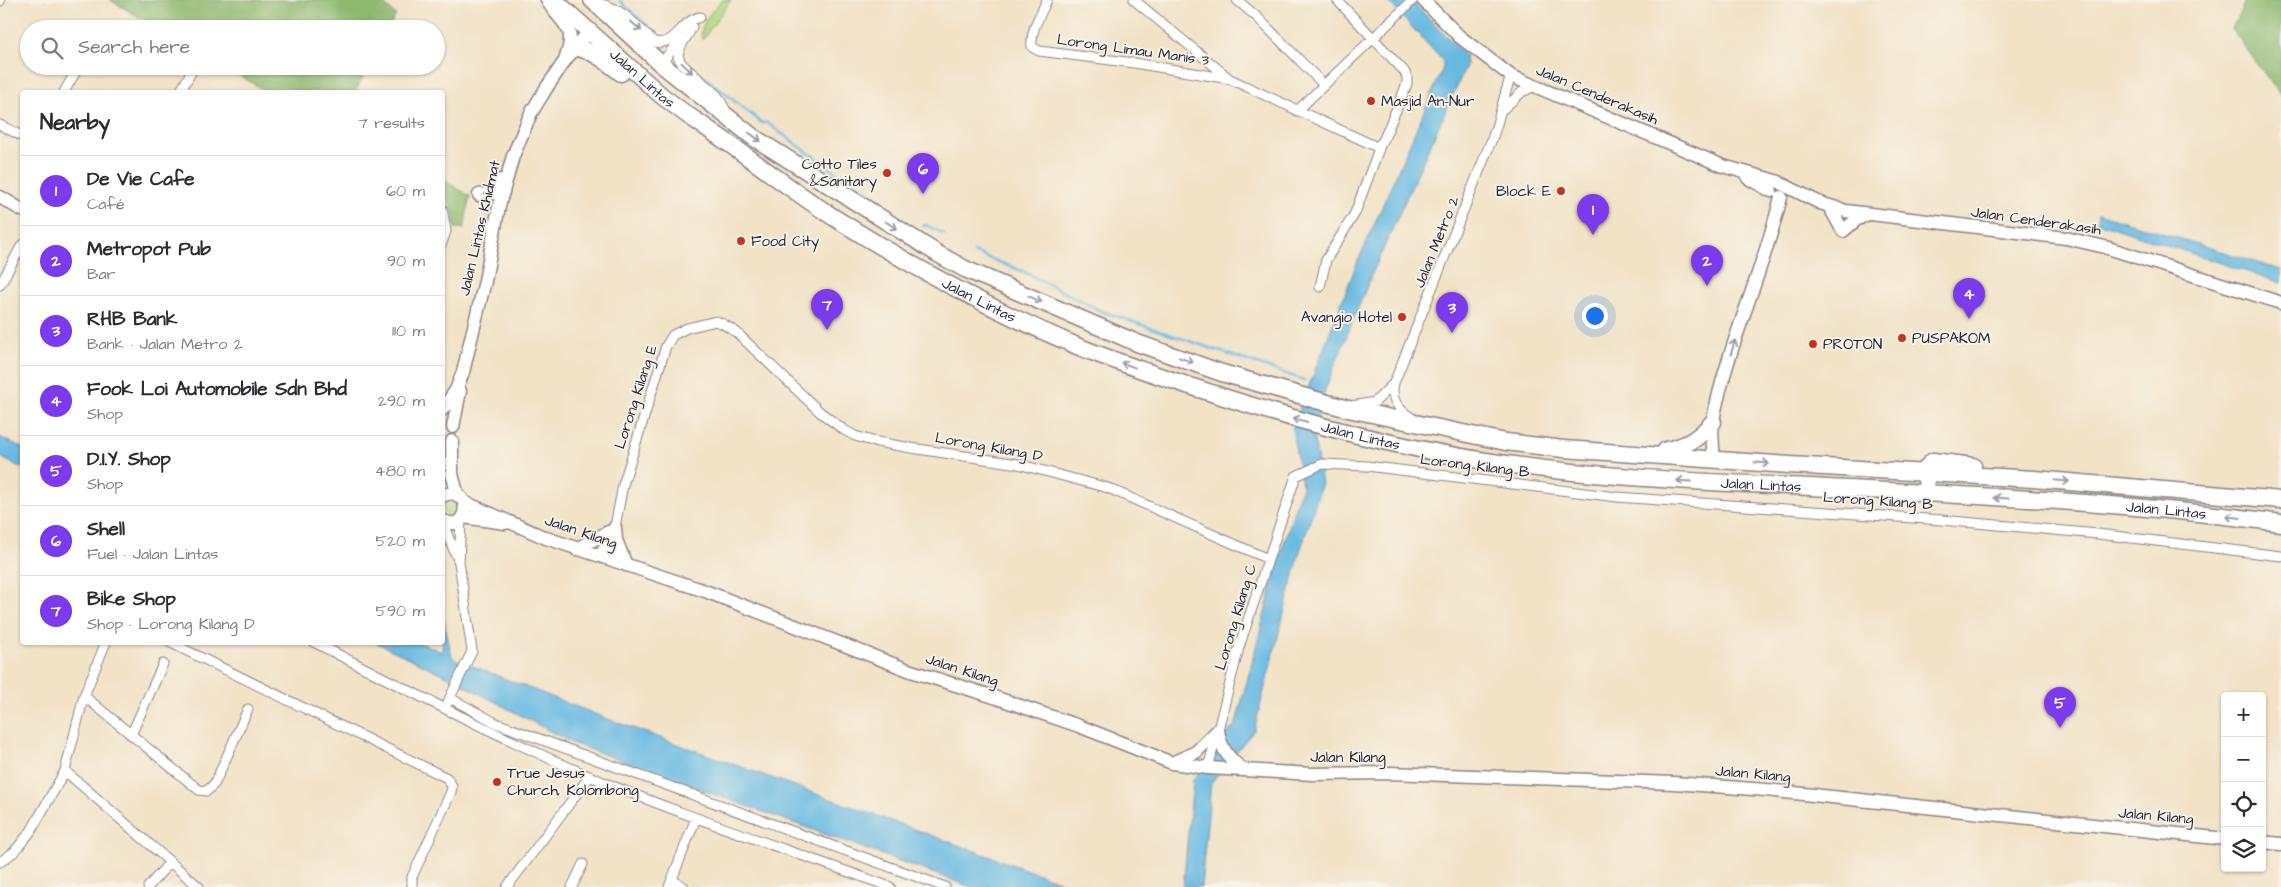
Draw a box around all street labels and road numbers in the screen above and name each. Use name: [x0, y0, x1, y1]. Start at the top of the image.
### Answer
street label: Lorong Limau Manis 3: [1055, 29, 1211, 72]
street label: Jalan Lintas: [605, 44, 680, 113]
street label: Jalan Cenderakasih: [1533, 60, 1662, 130]
street label: Jalan Lintas Khidmat: [454, 158, 506, 298]
street label: Jalan Metro 2: [1409, 193, 1465, 291]
street label: Jalan Cenderakasih: [1970, 201, 2103, 241]
street label: Jalan Lintas: [938, 272, 1020, 328]
street label: Lorong Kilang E: [609, 342, 664, 452]
street label: Jalan Lintas: [1319, 416, 1403, 455]
street label: Lorong Kilang D: [933, 427, 1045, 468]
street label: Lorong Kilang B: [1419, 449, 1531, 484]
street label: Jalan Lintas: [1720, 472, 1802, 497]
street label: Lorong Kilang B: [1822, 487, 1934, 516]
street label: Jalan Lintas: [2125, 496, 2208, 524]
street label: Jalan Kilang: [541, 510, 620, 555]
street label: Lorong Kilang C: [1210, 561, 1263, 673]
street label: Jalan Kilang: [922, 648, 1001, 693]
street label: Jalan Kilang: [1310, 747, 1386, 769]
street label: Jalan Kilang: [1714, 760, 1792, 789]
street label: Jalan Kilang: [2117, 802, 2195, 831]

